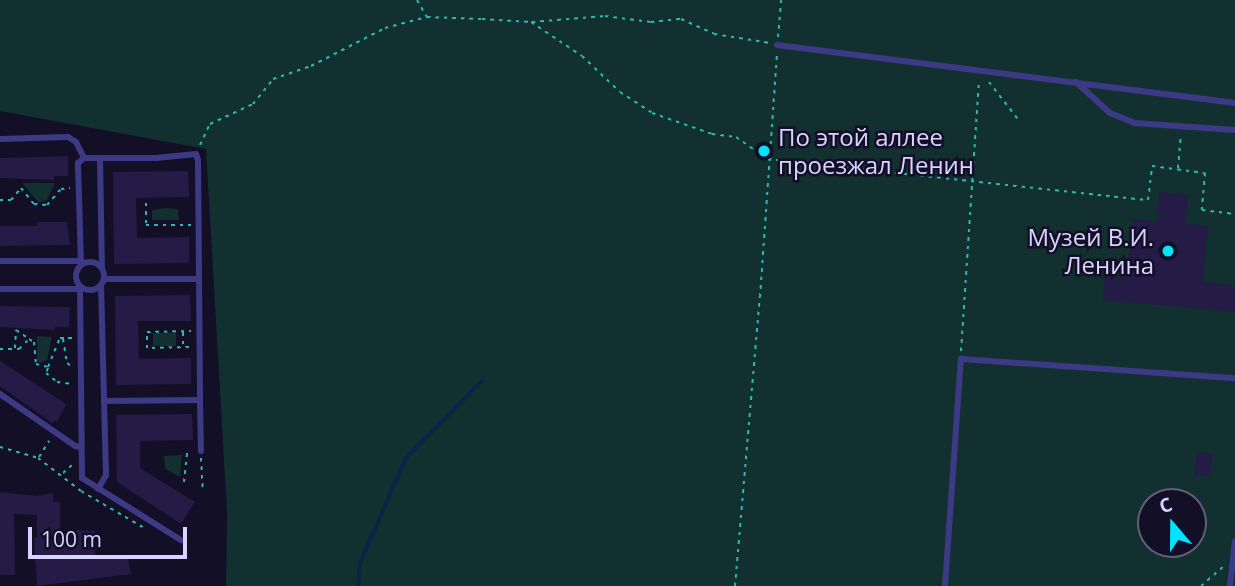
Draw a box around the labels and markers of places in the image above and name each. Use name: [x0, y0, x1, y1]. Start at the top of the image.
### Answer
place label: По этой аллее проезжал Ленин: [778, 123, 974, 179]
marker: По этой аллее проезжал Ленин: [756, 143, 772, 159]
place label: Музей В.И. Ленина: [1027, 223, 1154, 279]
marker: Музей В.И. Ленина: [1160, 243, 1176, 259]

